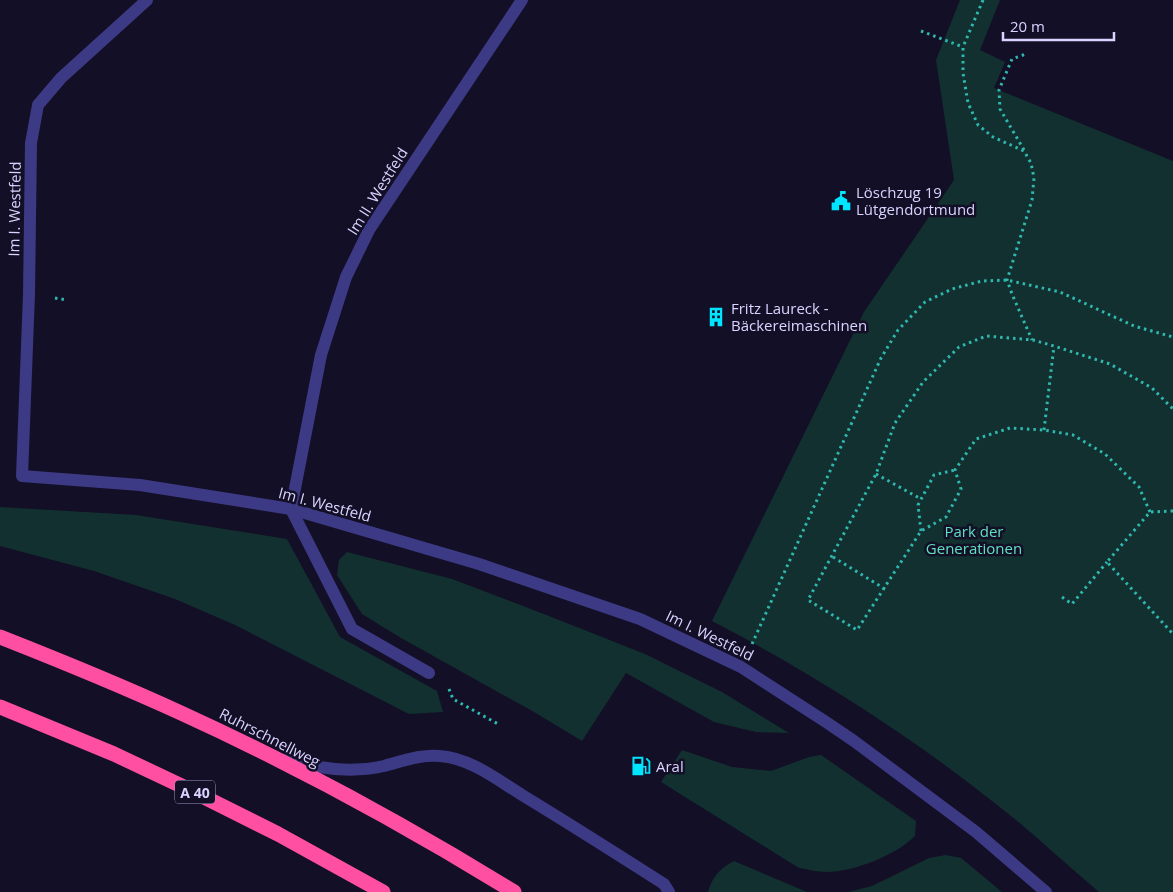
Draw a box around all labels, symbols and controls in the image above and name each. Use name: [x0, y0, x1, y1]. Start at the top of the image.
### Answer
scale bar: [1003, 10, 1114, 42]
text: 20 m: [1010, 16, 1045, 36]
street label: Im II. Westfeld: [342, 144, 412, 238]
street label: Im I. Westfeld: [3, 161, 25, 257]
place label: Löschzug 19 Lütgendortmund: [856, 182, 975, 219]
public building icon: Löschzug 19 Lütgendortmund: [830, 190, 852, 212]
place label: Fritz Laureck - Bäckereimaschinen: [731, 298, 867, 335]
building icon: Fritz Laureck - Bäckereimaschinen: [705, 306, 727, 328]
street label: Im I. Westfeld: [276, 482, 374, 526]
park label: Park der Generationen: [926, 521, 1022, 558]
street label: Im I. Westfeld: [663, 605, 757, 665]
street label: Ruhrschnellweg: [216, 703, 324, 771]
fuel station icon: Aral: [630, 755, 652, 777]
place label: Aral: [656, 756, 684, 776]
road number: A 40: [175, 780, 215, 804]

